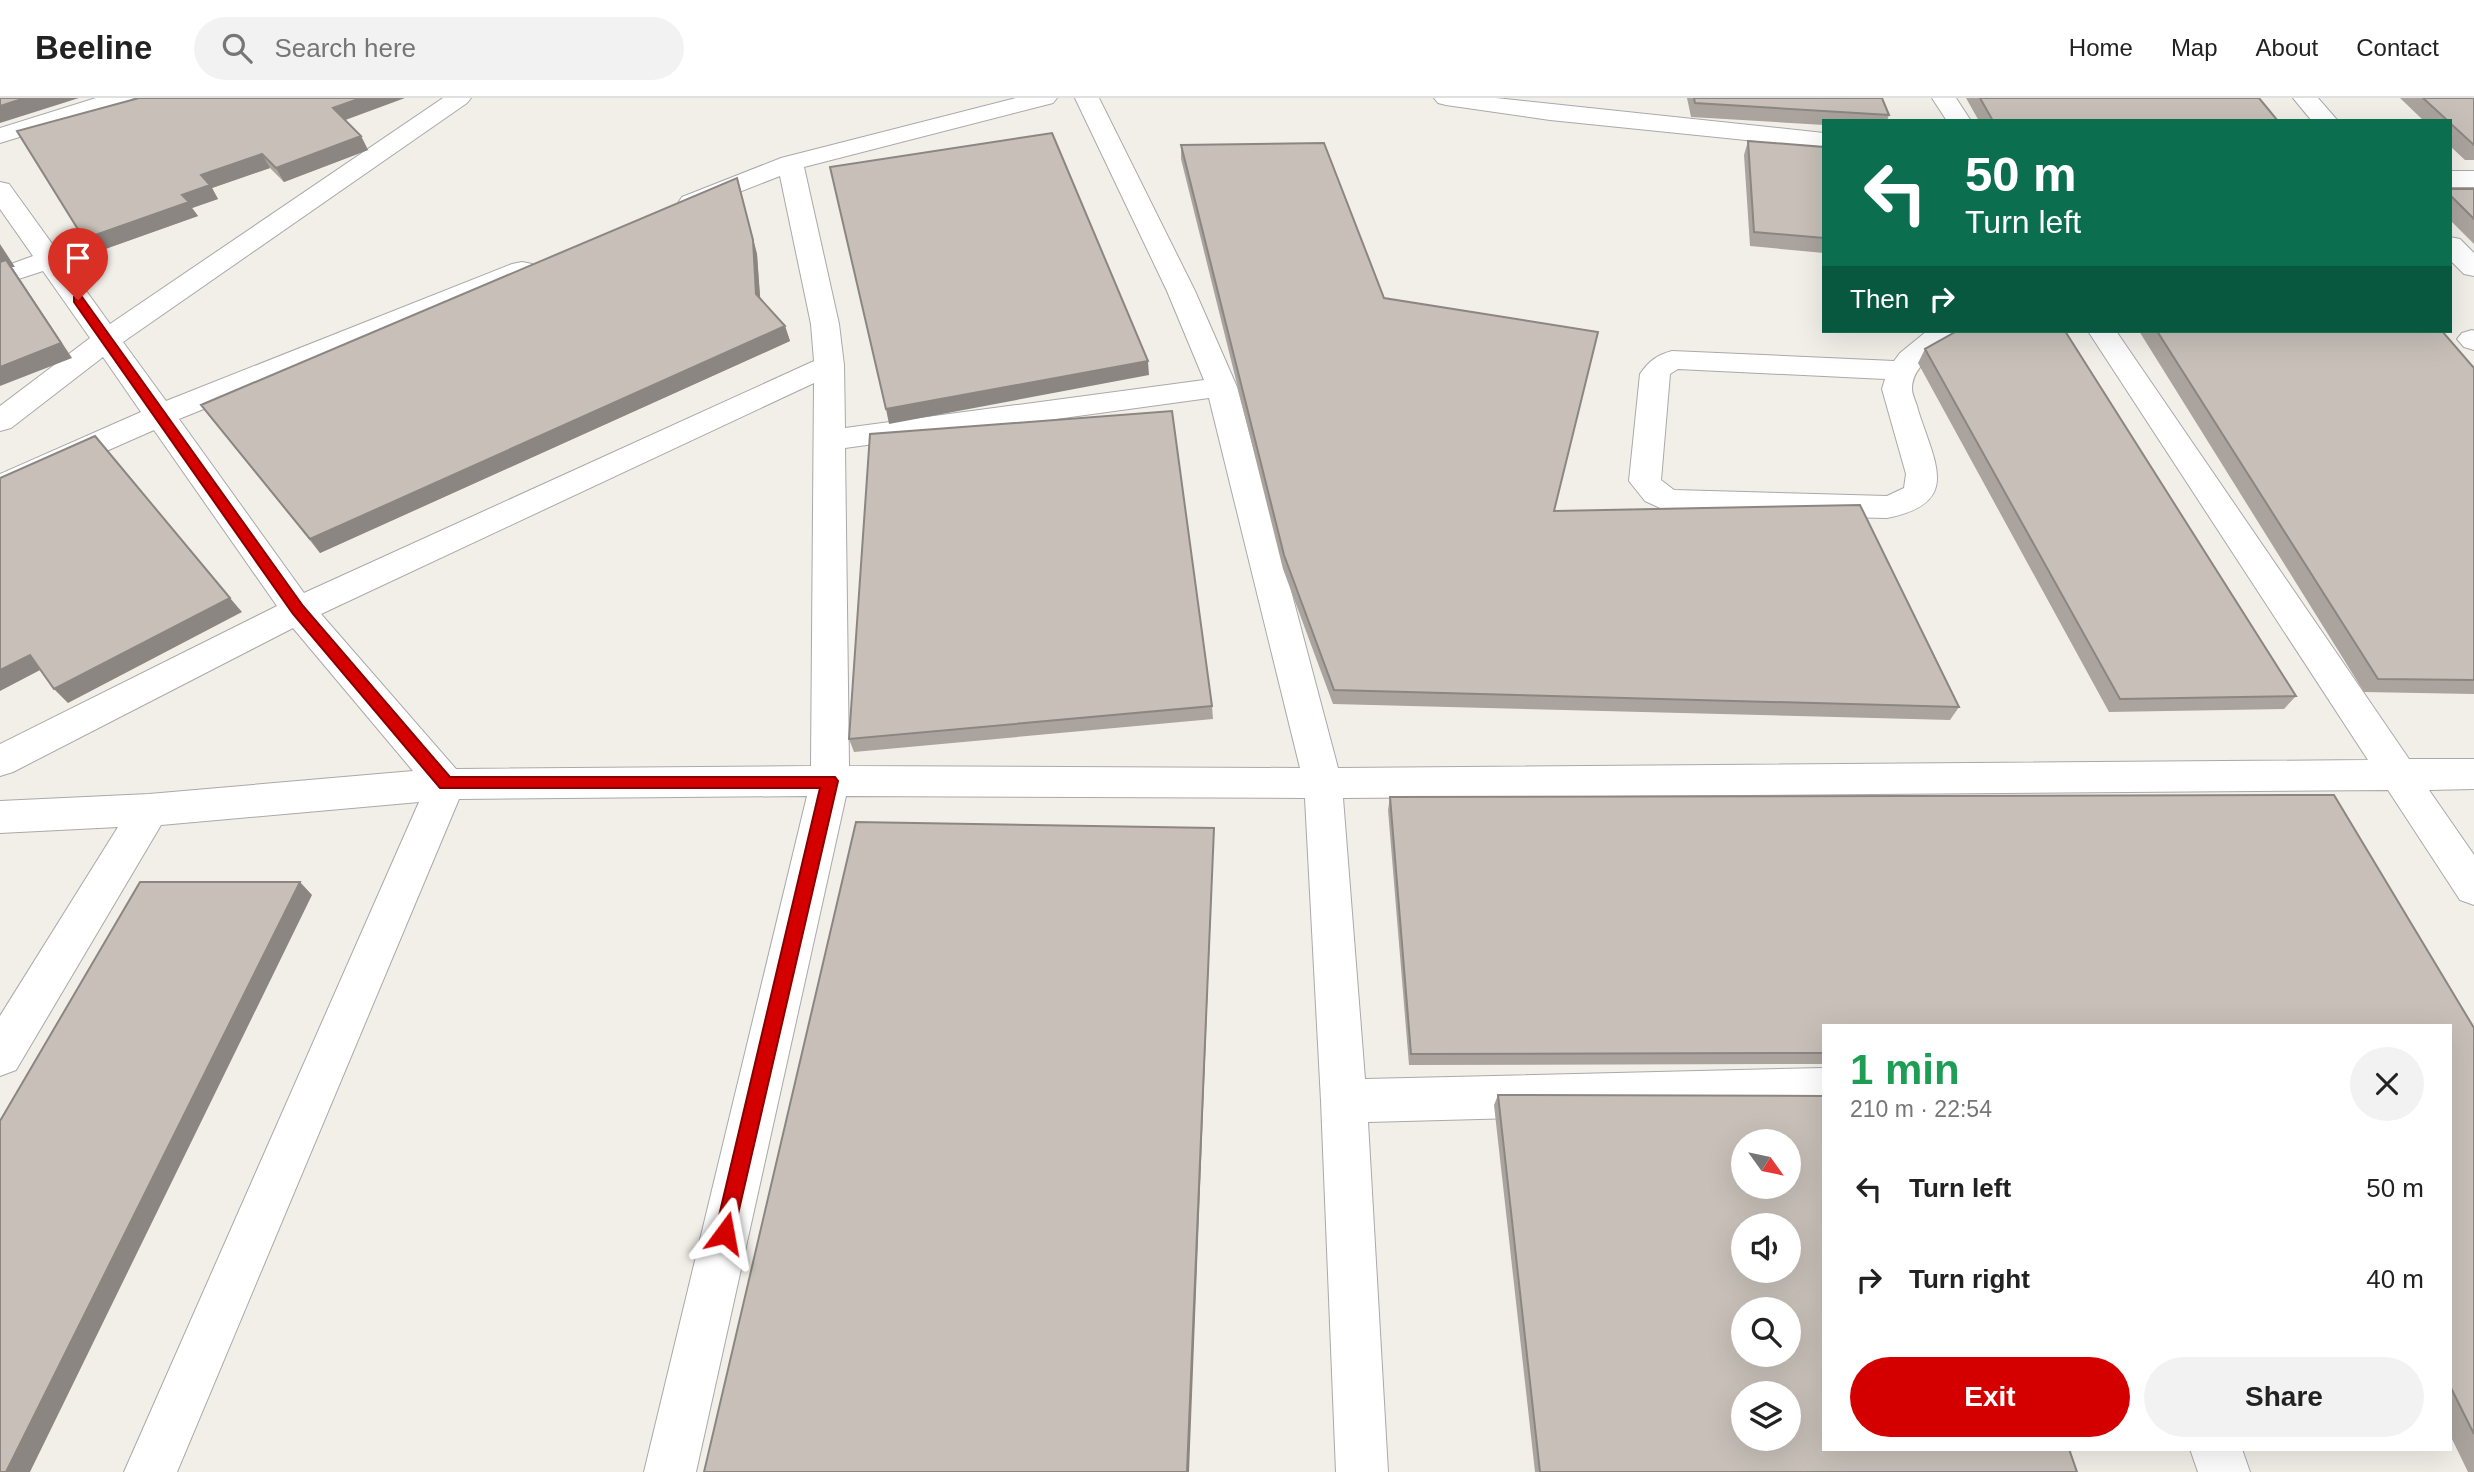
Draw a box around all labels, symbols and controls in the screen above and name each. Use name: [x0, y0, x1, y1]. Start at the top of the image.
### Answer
search box: [194, 17, 684, 80]
text: Beeline: [35, 29, 152, 66]
icon: search: [218, 29, 256, 67]
text: Search here: [274, 33, 416, 63]
text: Home: [2069, 34, 2133, 61]
text: Map: [2171, 34, 2218, 61]
text: About: [2256, 34, 2318, 61]
text: Contact: [2356, 34, 2439, 61]
icon: left: [1850, 147, 1941, 238]
text: 50 m: [1965, 147, 2077, 201]
text: Turn left: [1965, 204, 2081, 240]
pin: [48, 228, 108, 300]
icon: arrive: [59, 239, 97, 277]
icon: right: [1923, 280, 1961, 318]
text: Then: [1850, 284, 1909, 314]
text: 1 min: [1850, 1046, 1960, 1093]
button: close: [2350, 1047, 2424, 1121]
text: 210 m · 22:54: [1850, 1096, 1992, 1122]
north arrow: [1731, 1129, 1801, 1199]
map controls: [1731, 1129, 1801, 1451]
icon: left: [1850, 1170, 1888, 1208]
text: Turn left: [1909, 1173, 2011, 1203]
text: 50 m: [2366, 1173, 2424, 1203]
position arrow: [688, 1196, 762, 1270]
button: sound: [1731, 1213, 1801, 1283]
icon: right: [1850, 1261, 1888, 1299]
text: Turn right: [1909, 1264, 2030, 1294]
text: 40 m: [2366, 1264, 2424, 1294]
button: search: [1731, 1297, 1801, 1367]
button: Exit: [1850, 1357, 2130, 1437]
button: Share: [2144, 1357, 2424, 1437]
button: layers: [1731, 1381, 1801, 1451]

